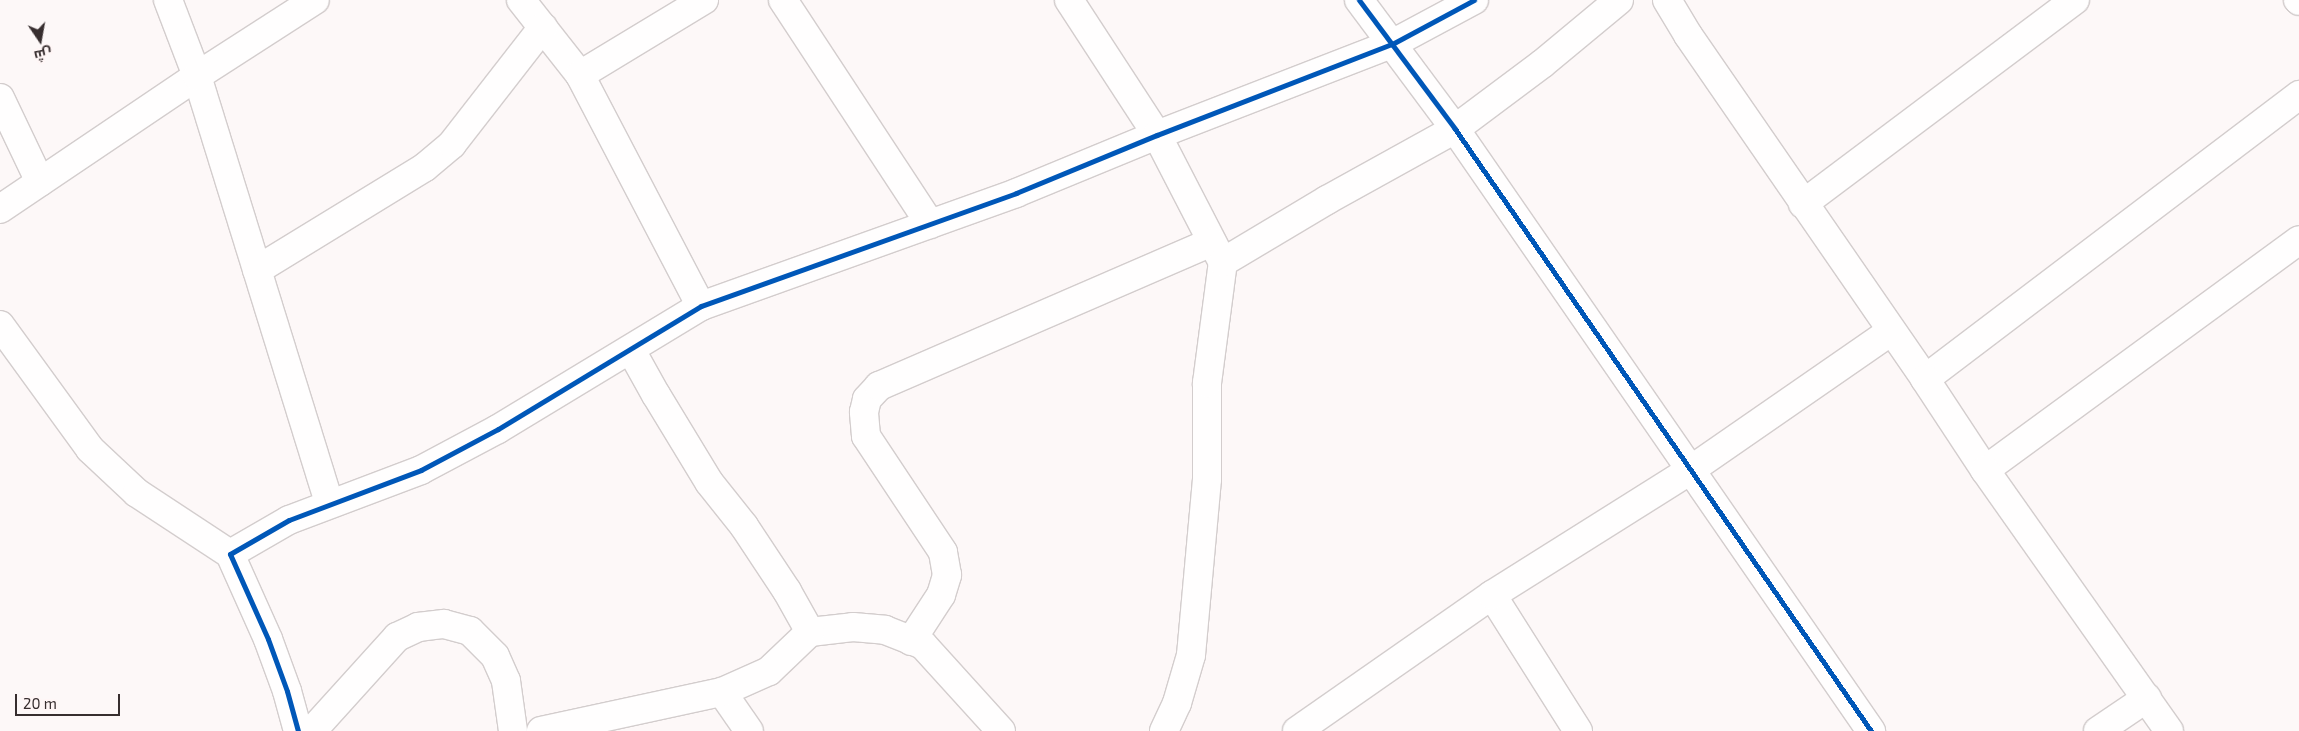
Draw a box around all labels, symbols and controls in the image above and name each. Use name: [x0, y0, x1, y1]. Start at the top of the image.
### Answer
north arrow: [15, 15, 65, 65]
text: ش: [33, 45, 54, 65]
scale bar: [18, 684, 122, 716]
text: 20 m: [23, 694, 57, 712]

